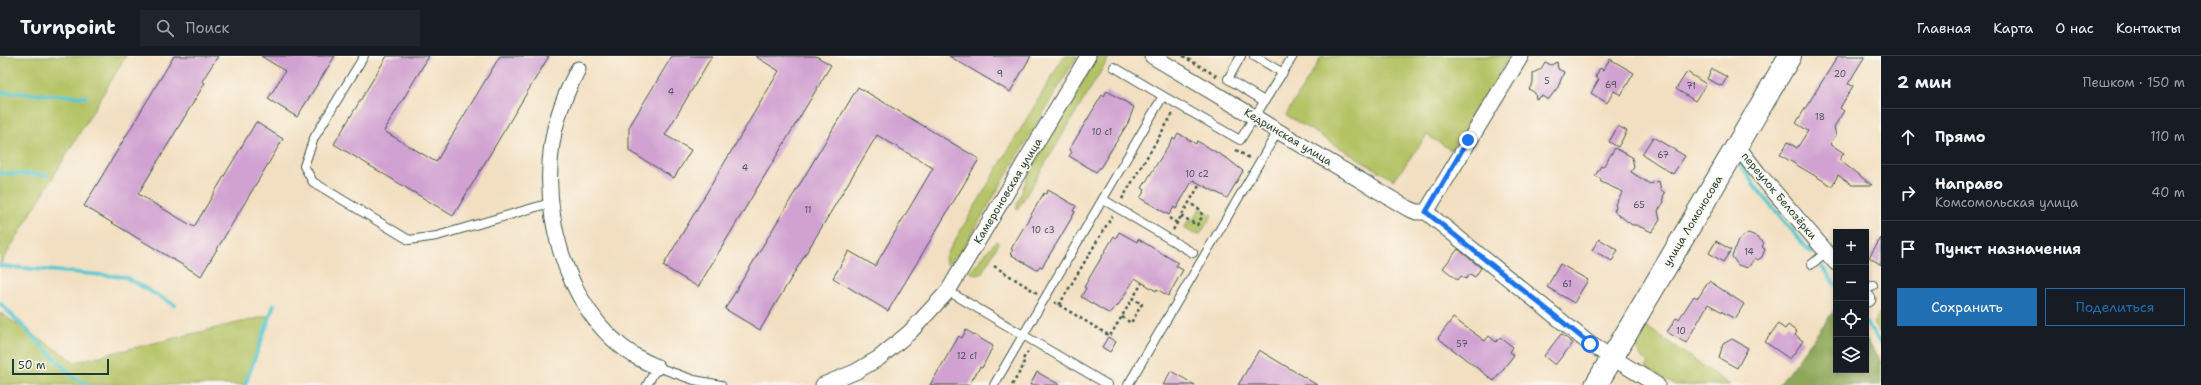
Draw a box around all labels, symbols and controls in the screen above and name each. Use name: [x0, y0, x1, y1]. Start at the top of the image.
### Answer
search box: [140, 10, 420, 46]
text: Turnpoint: [20, 15, 116, 40]
icon: search: [154, 17, 176, 39]
text: Поиск: [186, 18, 229, 38]
text: Главная: [1917, 19, 1971, 37]
text: Карта: [1993, 19, 2033, 37]
text: О нас: [2055, 19, 2094, 37]
text: Контакты: [2116, 19, 2181, 37]
house number: 9: [997, 68, 1003, 80]
house number: 20: [1834, 68, 1846, 80]
text: 2 мин: [1897, 71, 1952, 93]
text: Пешком · 150 m: [2083, 74, 2185, 91]
house number: 5: [1544, 75, 1550, 87]
house number: 69: [1605, 79, 1617, 91]
house number: 71: [1686, 80, 1696, 92]
house number: 4: [668, 86, 674, 98]
street label: Кедринская улица: [1241, 105, 1335, 169]
house number: 18: [1815, 111, 1825, 123]
house number: 10 с1: [1092, 126, 1112, 138]
icon: ahead: [1897, 126, 1919, 148]
text: Прямо: [1935, 127, 1985, 147]
text: 110 m: [2150, 128, 2185, 145]
route end: [1459, 131, 1477, 149]
street label: Камероновская улица: [970, 135, 1046, 247]
house number: 67: [1657, 149, 1669, 161]
street label: переулок Белозёрки: [1738, 149, 1820, 243]
house number: 4: [742, 162, 748, 174]
house number: 10 с2: [1185, 168, 1209, 180]
street label: улица Ломоносова: [1660, 173, 1726, 269]
text: Направо: [1935, 174, 2003, 194]
icon: right: [1897, 182, 1919, 204]
text: 40 m: [2151, 184, 2185, 201]
text: Комсомольская улица: [1935, 194, 2078, 211]
house number: 65: [1633, 199, 1645, 211]
house number: 11: [804, 204, 812, 216]
house number: 10 с3: [1031, 224, 1055, 236]
map controls: [1833, 229, 1869, 373]
button: +: [1833, 229, 1869, 265]
icon: arrive: [1897, 238, 1919, 260]
text: Пункт назначения: [1935, 239, 2081, 259]
house number: 14: [1744, 246, 1754, 258]
button: −: [1833, 265, 1869, 301]
house number: 61: [1562, 278, 1572, 290]
button: Сохранить: [1897, 288, 2037, 326]
button: Поделиться: [2045, 288, 2185, 326]
button: locate: [1833, 301, 1869, 337]
house number: 10: [1676, 325, 1686, 337]
route start: [1581, 335, 1599, 353]
button: layers: [1833, 337, 1869, 373]
house number: 57: [1456, 338, 1468, 350]
house number: 12 с1: [957, 350, 977, 362]
scale bar: [12, 357, 109, 376]
text: 50 m: [18, 358, 46, 373]

